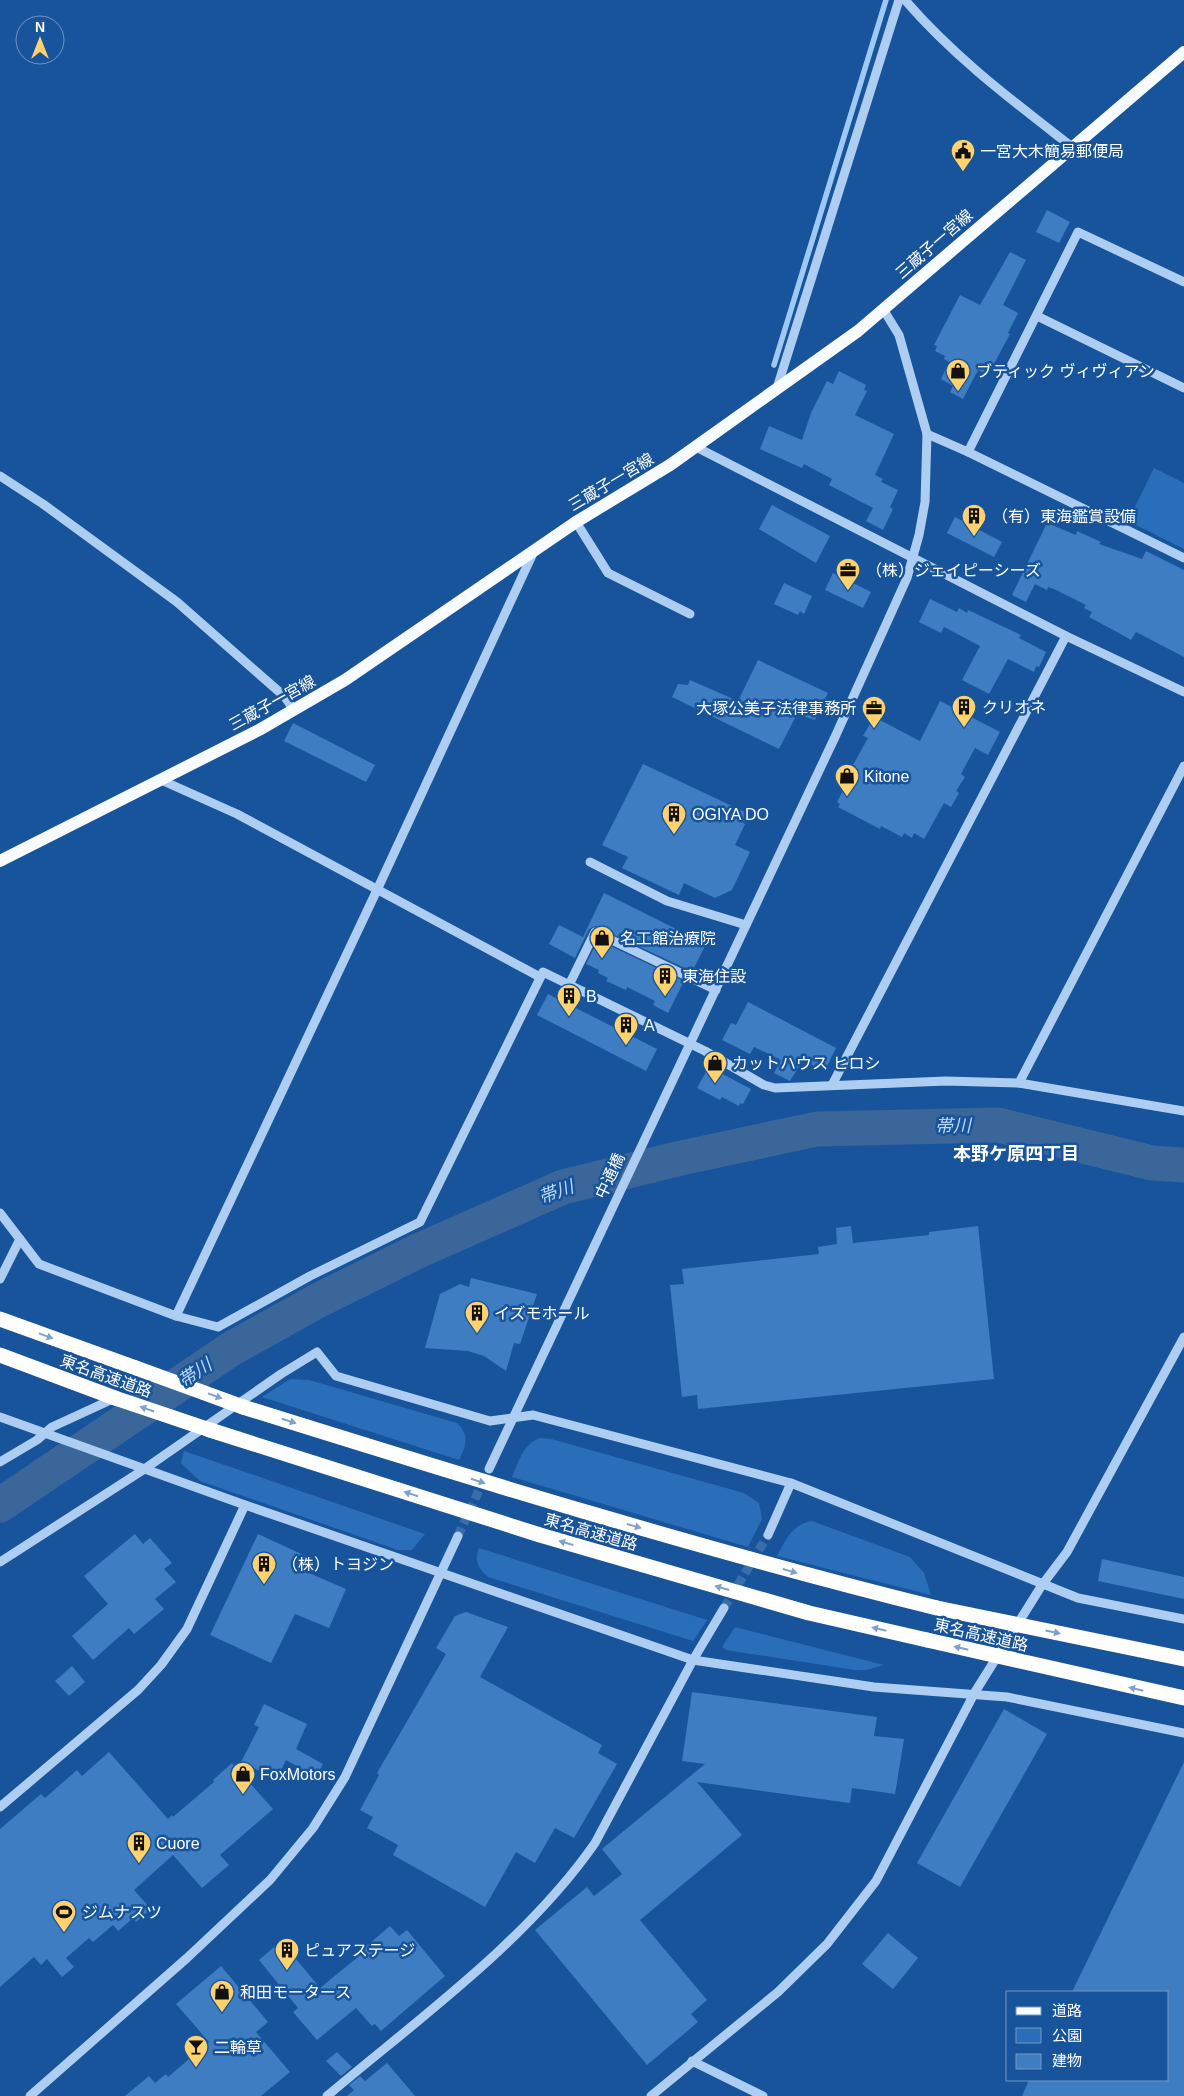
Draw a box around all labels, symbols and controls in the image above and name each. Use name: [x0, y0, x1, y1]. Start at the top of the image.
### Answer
north arrow: [15, 15, 65, 65]
text: N: [35, 19, 45, 35]
public building icon: 一宮大木簡易郵便局: [950, 138, 976, 172]
place label: 一宮大木簡易郵便局: [980, 143, 1124, 160]
street label: 三蔵子一宮線: [892, 206, 976, 282]
shop icon: ブティック ヴィヴィアン: [945, 358, 971, 392]
place label: ブティック ヴィヴィアン: [976, 363, 1155, 380]
street label: 三蔵子一宮線: [565, 450, 657, 514]
building icon: （有）東海鑑賞設備: [961, 503, 987, 537]
place label: （有）東海鑑賞設備: [992, 508, 1136, 525]
office icon: （株）ジェイピーシーズ: [835, 557, 861, 591]
place label: （株）ジェイピーシーズ: [866, 562, 1041, 579]
street label: 三蔵子一宮線: [226, 672, 318, 734]
building icon: クリオネ: [951, 694, 977, 728]
office icon: 大塚公美子法律事務所: [861, 695, 887, 729]
place label: クリオネ: [982, 699, 1046, 716]
place label: 大塚公美子法律事務所: [696, 700, 856, 717]
shop icon: Kitone: [834, 763, 860, 797]
place label: Kitone: [864, 768, 909, 785]
building icon: OGIYA DO: [661, 801, 687, 835]
place label: OGIYA DO: [692, 806, 769, 823]
shop icon: 名工館治療院: [589, 925, 615, 959]
place label: 名工館治療院: [620, 930, 716, 947]
building icon: 東海住設: [652, 963, 678, 997]
place label: 東海住設: [682, 968, 746, 985]
building icon: B: [556, 983, 582, 1017]
place label: B: [586, 988, 597, 1005]
building icon: A: [613, 1012, 639, 1046]
place label: A: [644, 1017, 655, 1034]
shop icon: カットハウス ヒロシ: [702, 1050, 728, 1084]
place label: カットハウス ヒロシ: [732, 1055, 880, 1072]
water label: 帯川: [935, 1116, 973, 1136]
district label: 本野ケ原四丁目: [953, 1144, 1079, 1164]
street label: 中通橋: [592, 1151, 628, 1201]
water label: 帯川: [536, 1176, 578, 1208]
building icon: イズモホール: [464, 1300, 490, 1334]
place label: イズモホール: [494, 1305, 590, 1322]
one-way arrow: [39, 1332, 54, 1340]
street label: 東名高速道路: [58, 1352, 154, 1400]
water label: 帯川: [174, 1354, 217, 1391]
one-way arrow: [207, 1393, 222, 1401]
one-way arrow: [139, 1405, 154, 1413]
one-way arrow: [282, 1418, 297, 1426]
one-way arrow: [470, 1478, 485, 1485]
one-way arrow: [404, 1490, 419, 1498]
street label: 東名高速道路: [543, 1511, 639, 1553]
one-way arrow: [626, 1523, 641, 1531]
one-way arrow: [559, 1538, 574, 1546]
building icon: （株）トヨジン: [251, 1551, 277, 1585]
place label: （株）トヨジン: [282, 1556, 394, 1573]
one-way arrow: [783, 1567, 798, 1575]
one-way arrow: [715, 1584, 730, 1592]
street label: 東名高速道路: [932, 1616, 1030, 1654]
one-way arrow: [872, 1625, 887, 1633]
one-way arrow: [1046, 1628, 1062, 1636]
one-way arrow: [953, 1644, 968, 1652]
one-way arrow: [1129, 1685, 1144, 1693]
shop icon: FoxMotors: [230, 1761, 256, 1795]
place label: FoxMotors: [260, 1766, 336, 1783]
building icon: Cuore: [126, 1830, 152, 1864]
place label: Cuore: [156, 1835, 200, 1852]
sports icon: ジムナスツ: [51, 1899, 77, 1933]
place label: ジムナスツ: [82, 1904, 162, 1921]
building icon: ピュアステージ: [274, 1937, 300, 1971]
place label: ピュアステージ: [304, 1942, 415, 1959]
shop icon: 和田モータース: [209, 1979, 235, 2013]
place label: 和田モータース: [240, 1984, 351, 2001]
legend: [1006, 1991, 1169, 2081]
text: 道路: [1052, 2002, 1082, 2019]
text: 公園: [1052, 2027, 1082, 2044]
bar icon: 二輪草: [183, 2034, 209, 2068]
place label: 二輪草: [214, 2039, 262, 2056]
text: 建物: [1052, 2052, 1082, 2069]

